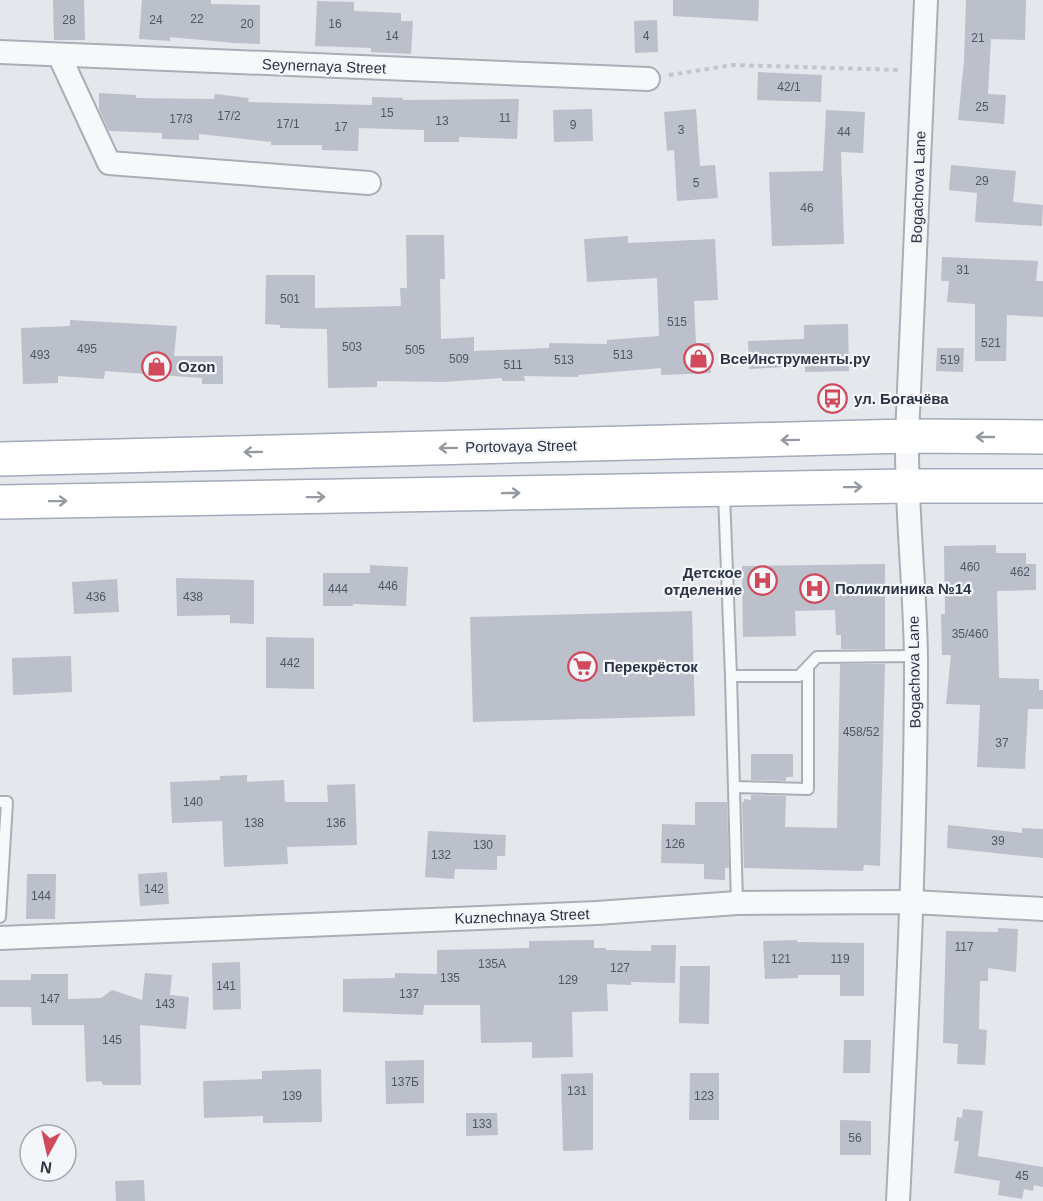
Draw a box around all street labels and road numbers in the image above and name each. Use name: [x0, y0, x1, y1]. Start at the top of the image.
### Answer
street label: Seynernaya Street: [262, 55, 387, 77]
street label: Bogachova Lane: [908, 130, 928, 244]
street label: Portovaya Street: [465, 437, 578, 455]
street label: Bogachova Lane: [905, 616, 923, 728]
street label: Kuznechnaya Street: [454, 905, 591, 927]

